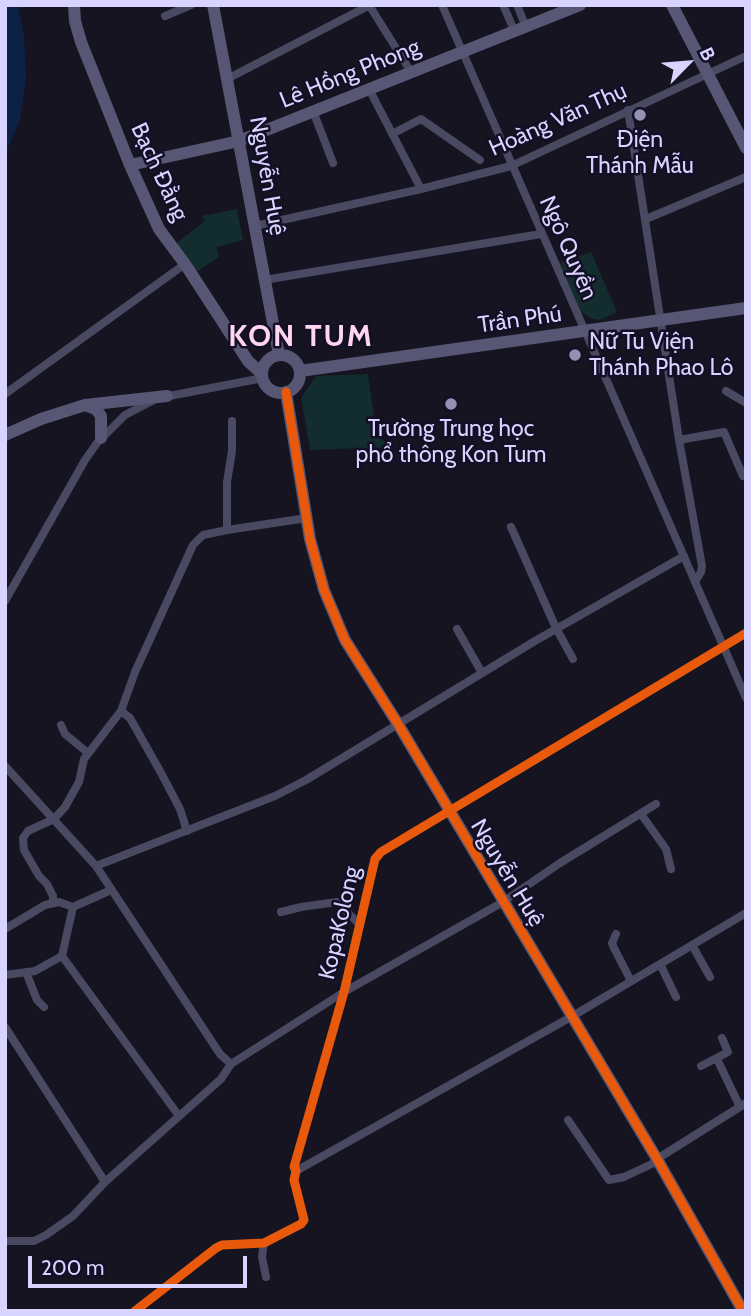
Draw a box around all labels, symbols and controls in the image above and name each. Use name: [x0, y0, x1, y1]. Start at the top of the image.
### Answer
north arrow: [653, 28, 723, 98]
street label: Lê Hồng Phong: [276, 33, 424, 115]
text: B: [695, 44, 720, 64]
street label: Hoàng Văn Thụ: [485, 77, 631, 163]
marker: Điện Thánh Mẫu: [632, 107, 648, 123]
street label: Nguyễn Huệ: [243, 114, 291, 238]
street label: Bạch Đằng: [124, 119, 194, 225]
place label: Điện Thánh Mẫu: [586, 126, 694, 180]
street label: Ngô Quyền: [533, 192, 603, 304]
street label: Trần Phú: [477, 300, 563, 340]
district label: KON TUM: [229, 319, 373, 355]
place label: Nữ Tu Viện Thánh Phao Lô: [589, 328, 733, 382]
marker: Nữ Tu Viện Thánh Phao Lô: [567, 347, 583, 363]
marker: Trường Trung học phổ thông Kon Tum: [443, 396, 459, 412]
place label: Trường Trung học phổ thông Kon Tum: [356, 415, 546, 469]
street label: Nguyễn Huệ: [464, 814, 550, 932]
street label: KopaKolong: [314, 864, 366, 982]
scale bar: [32, 1242, 250, 1286]
text: 200 m: [41, 1255, 104, 1280]

